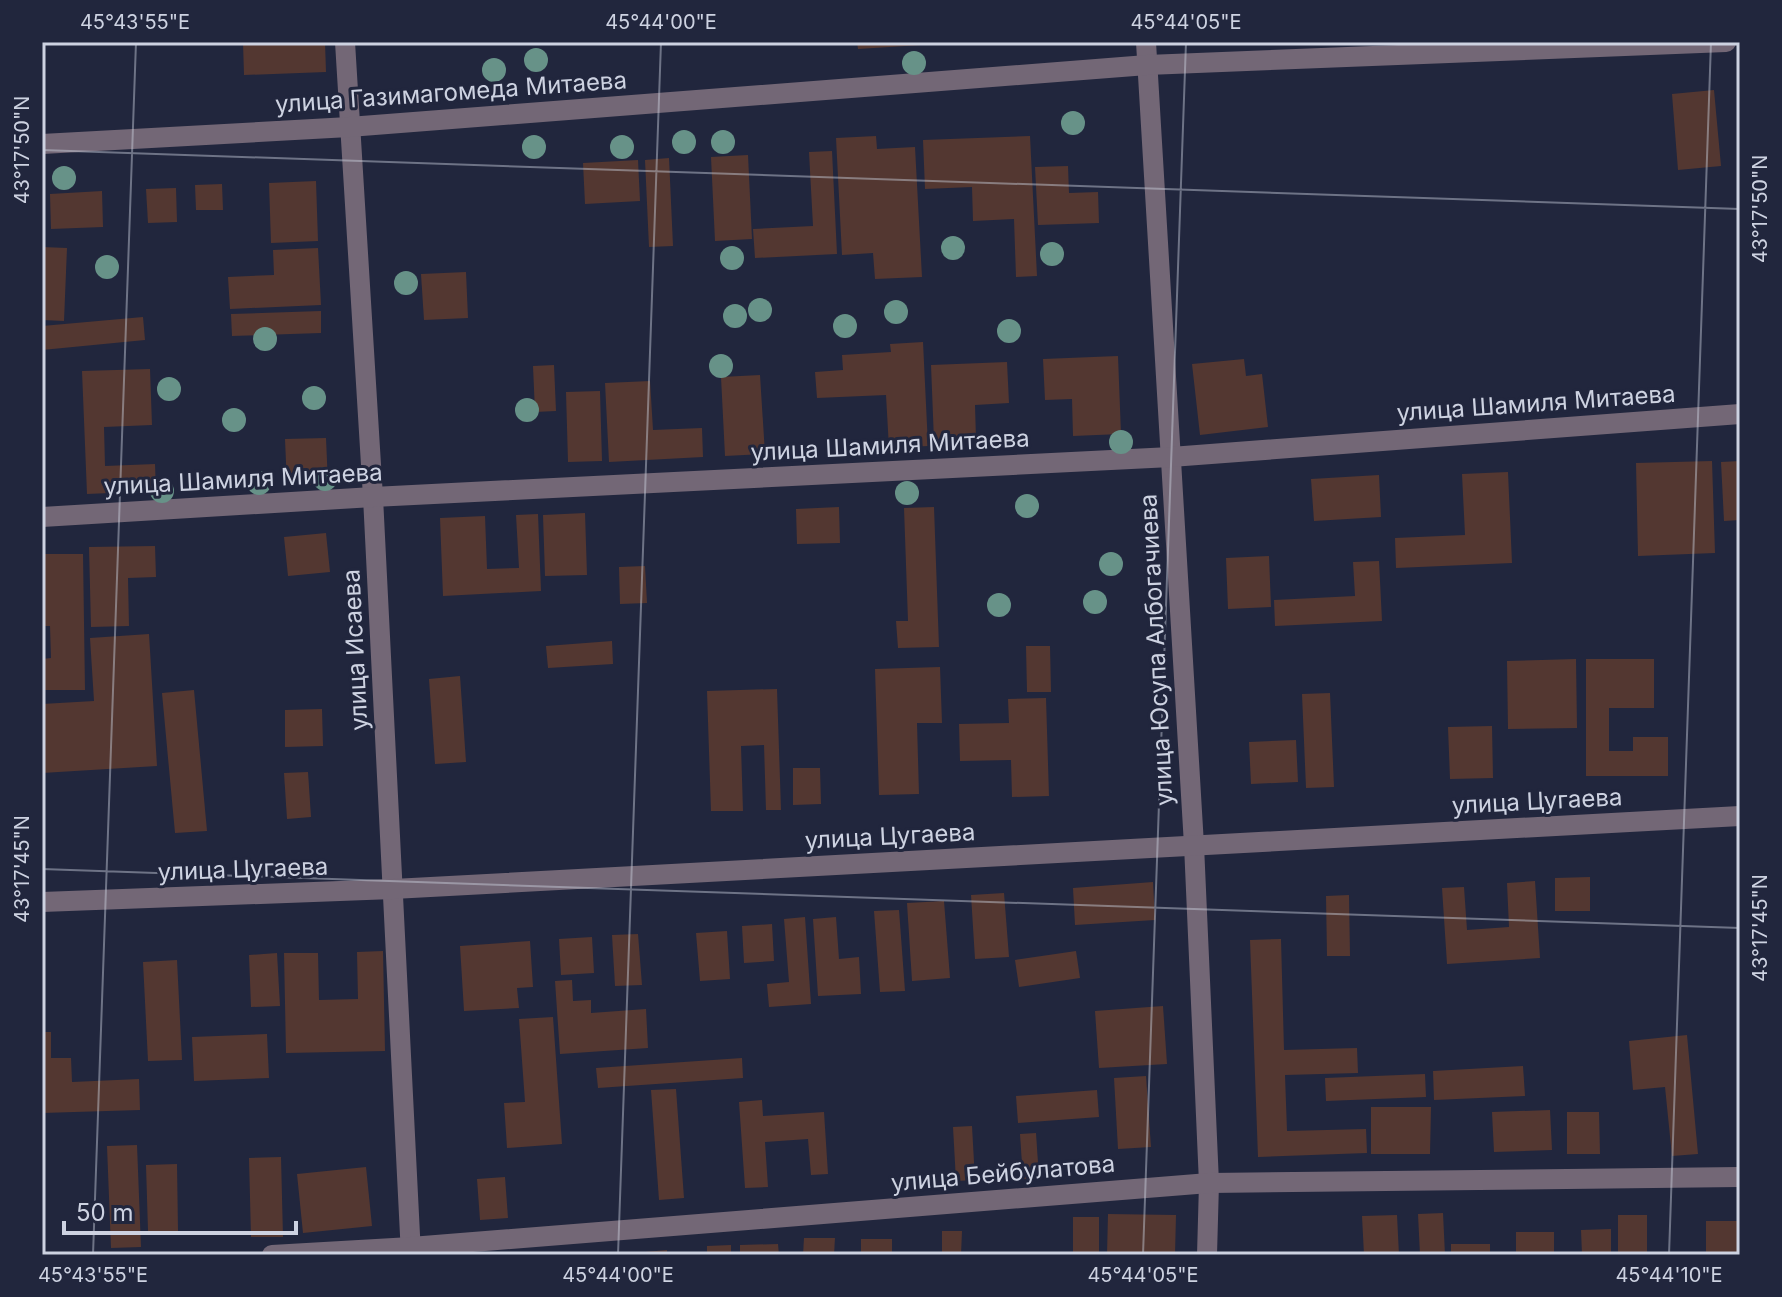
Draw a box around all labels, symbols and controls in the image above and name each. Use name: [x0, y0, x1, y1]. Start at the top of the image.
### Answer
text: 45°43'55"E: [80, 10, 190, 34]
text: 45°44'00"E: [605, 10, 717, 34]
text: 45°44'05"E: [1130, 10, 1242, 34]
street label: улица Газимагомеда Митаева: [274, 65, 628, 119]
text: 43°17'50"N: [10, 96, 34, 204]
text: 43°17'50"N: [1748, 155, 1772, 263]
street label: улица Шамиля Митаева: [1396, 379, 1676, 427]
street label: улица Шамиля Митаева: [750, 423, 1030, 467]
street label: улица Шамиля Митаева: [103, 457, 383, 501]
street label: улица Юсупа Албогачиева: [1133, 493, 1179, 807]
street label: улица Исаева: [336, 569, 374, 731]
street label: улица Цугаева: [1451, 782, 1623, 820]
text: 43°17'45"N: [10, 815, 34, 923]
street label: улица Цугаева: [804, 817, 976, 855]
street label: улица Цугаева: [157, 852, 329, 886]
text: 43°17'45"N: [1748, 874, 1772, 982]
street label: улица Бейбулатова: [890, 1149, 1116, 1197]
scale bar: [64, 1185, 296, 1235]
text: 50 m: [76, 1198, 134, 1227]
text: 45°43'55"E: [38, 1263, 148, 1287]
text: 45°44'00"E: [562, 1263, 674, 1287]
text: 45°44'05"E: [1087, 1263, 1199, 1287]
text: 45°44'10"E: [1615, 1263, 1723, 1287]

